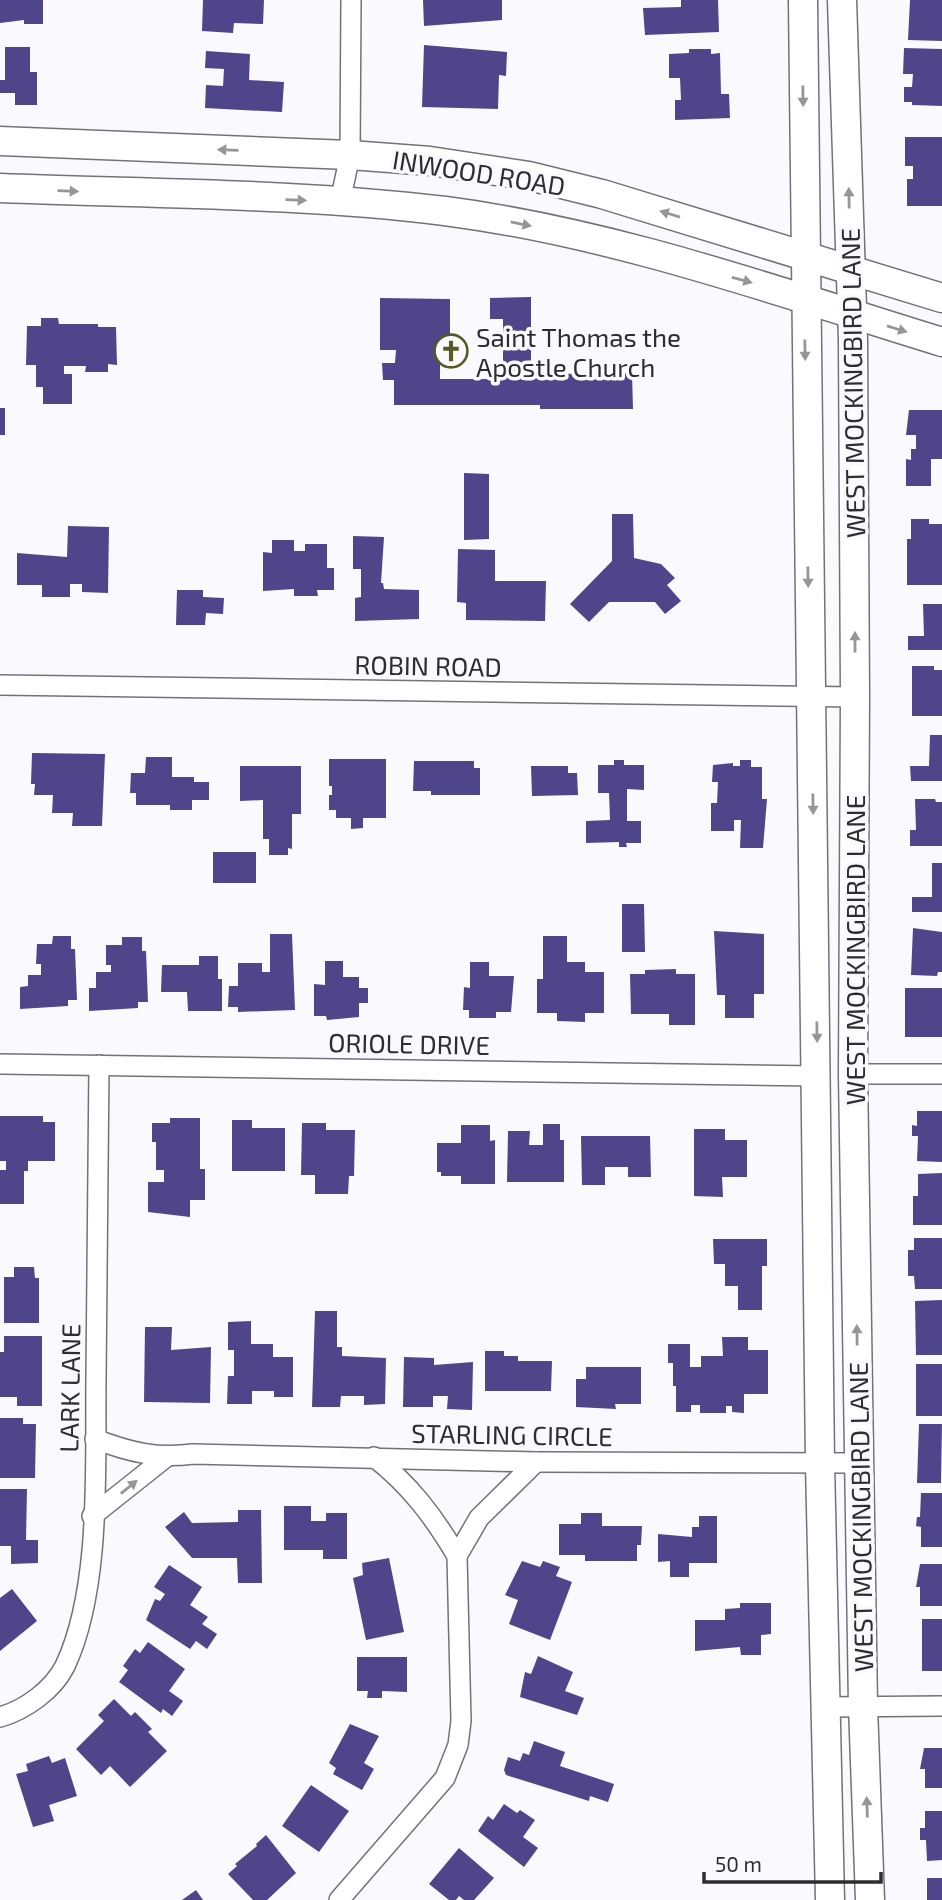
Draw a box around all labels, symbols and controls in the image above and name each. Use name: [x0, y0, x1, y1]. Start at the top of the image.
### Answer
one-way arrow: [797, 85, 809, 107]
street label: INWOOD ROAD: [390, 143, 568, 201]
one-way arrow: [217, 144, 239, 155]
one-way arrow: [57, 185, 79, 196]
one-way arrow: [844, 186, 855, 208]
one-way arrow: [285, 195, 307, 206]
one-way arrow: [659, 208, 680, 218]
one-way arrow: [510, 219, 532, 230]
street label: WEST MOCKINGBIRD LANE: [834, 228, 870, 538]
one-way arrow: [731, 275, 753, 286]
place label: Saint Thomas the Apostle Church: [476, 321, 681, 382]
one-way arrow: [887, 324, 908, 334]
church icon: Saint Thomas the Apostle Church: [432, 332, 470, 370]
one-way arrow: [799, 339, 811, 361]
one-way arrow: [802, 566, 814, 588]
one-way arrow: [849, 631, 861, 653]
street label: ROBIN ROAD: [354, 648, 502, 682]
one-way arrow: [807, 794, 818, 816]
street label: WEST MOCKINGBIRD LANE: [839, 795, 870, 1105]
one-way arrow: [811, 1021, 823, 1043]
street label: ORIOLE DRIVE: [328, 1026, 490, 1060]
street label: LARK LANE: [52, 1323, 86, 1453]
one-way arrow: [851, 1324, 863, 1346]
street label: WEST MOCKINGBIRD LANE: [842, 1362, 878, 1672]
street label: STARLING CIRCLE: [411, 1417, 613, 1451]
one-way arrow: [119, 1480, 137, 1495]
one-way arrow: [861, 1796, 872, 1818]
scale bar: [704, 1840, 881, 1884]
text: 50 m: [715, 1851, 762, 1876]

